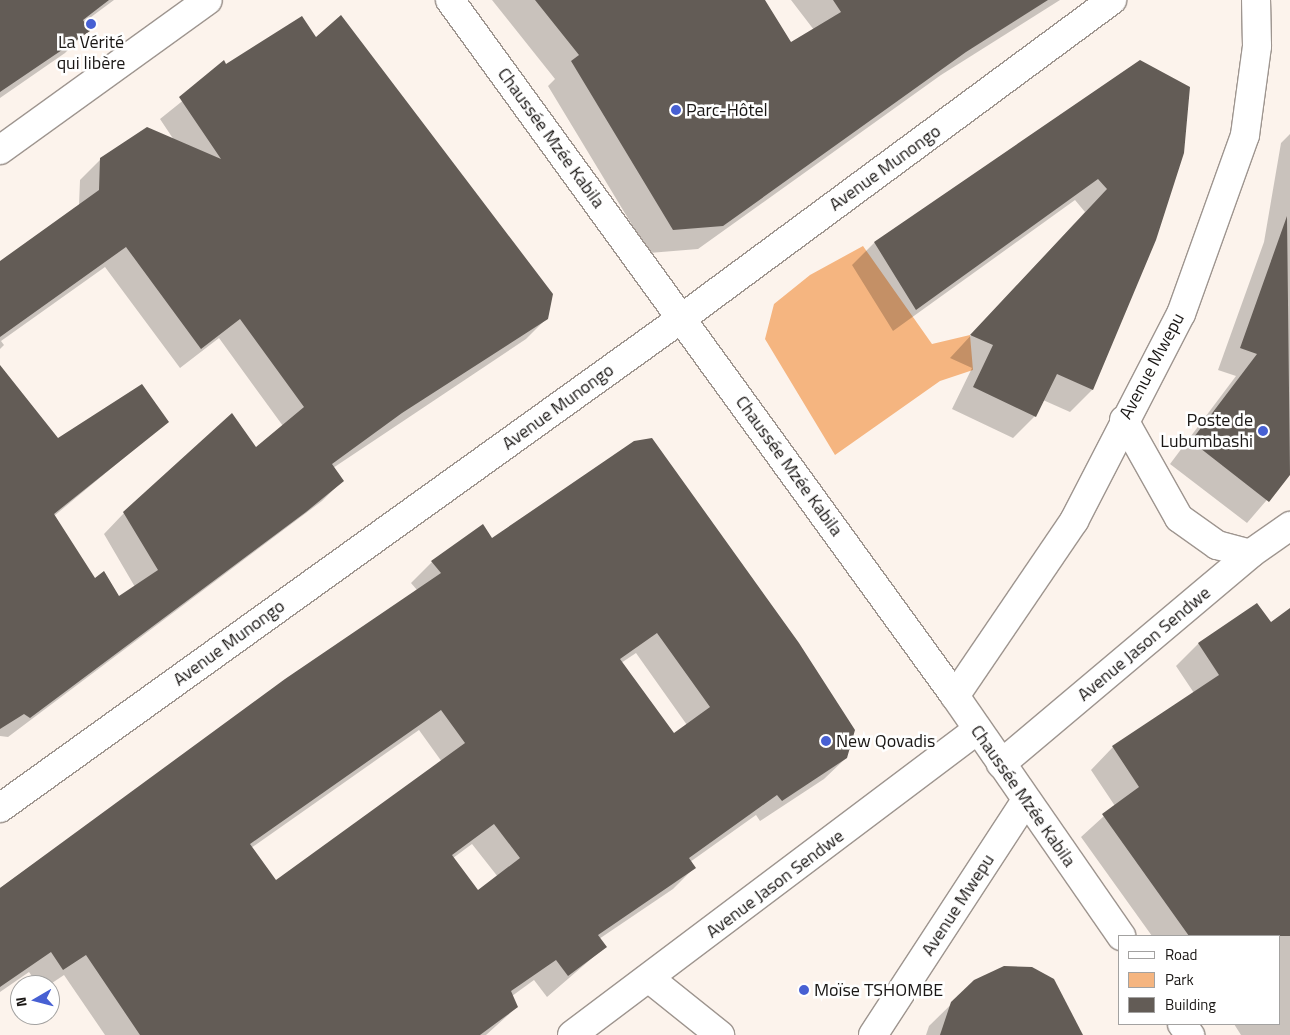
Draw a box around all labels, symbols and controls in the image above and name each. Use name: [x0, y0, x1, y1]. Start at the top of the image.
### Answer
marker: La Vérité qui libère: [85, 18, 97, 30]
place label: La Vérité qui libère: [57, 32, 125, 74]
street label: Chaussée Mzée Kabila: [493, 64, 609, 212]
place label: Parc-Hôtel: [686, 99, 768, 121]
marker: Parc-Hôtel: [670, 104, 682, 116]
street label: Avenue Munongo: [825, 120, 945, 216]
street label: Avenue Mwepu: [1115, 309, 1189, 423]
street label: Avenue Munongo: [498, 359, 618, 455]
street label: Chaussée Mzée Kabila: [731, 392, 847, 540]
place label: Poste de Lubumbashi: [1160, 410, 1253, 452]
marker: Poste de Lubumbashi: [1257, 425, 1269, 437]
street label: Avenue Jason Sendwe: [1073, 582, 1215, 706]
street label: Avenue Munongo: [169, 595, 289, 691]
street label: Chaussée Mzée Kabila: [966, 721, 1080, 871]
place label: New Qovadis: [836, 730, 935, 752]
marker: New Qovadis: [820, 735, 832, 747]
street label: Avenue Jason Sendwe: [702, 825, 848, 943]
street label: Avenue Mwepu: [917, 850, 999, 960]
legend: [1118, 935, 1280, 1025]
text: Road: [1165, 943, 1197, 966]
text: Park: [1165, 968, 1194, 991]
north arrow: [10, 975, 60, 1025]
place label: Moïse TSHOMBE: [814, 979, 943, 1001]
marker: Moïse TSHOMBE: [798, 984, 810, 996]
text: Building: [1165, 993, 1216, 1016]
text: N: [10, 996, 32, 1008]

